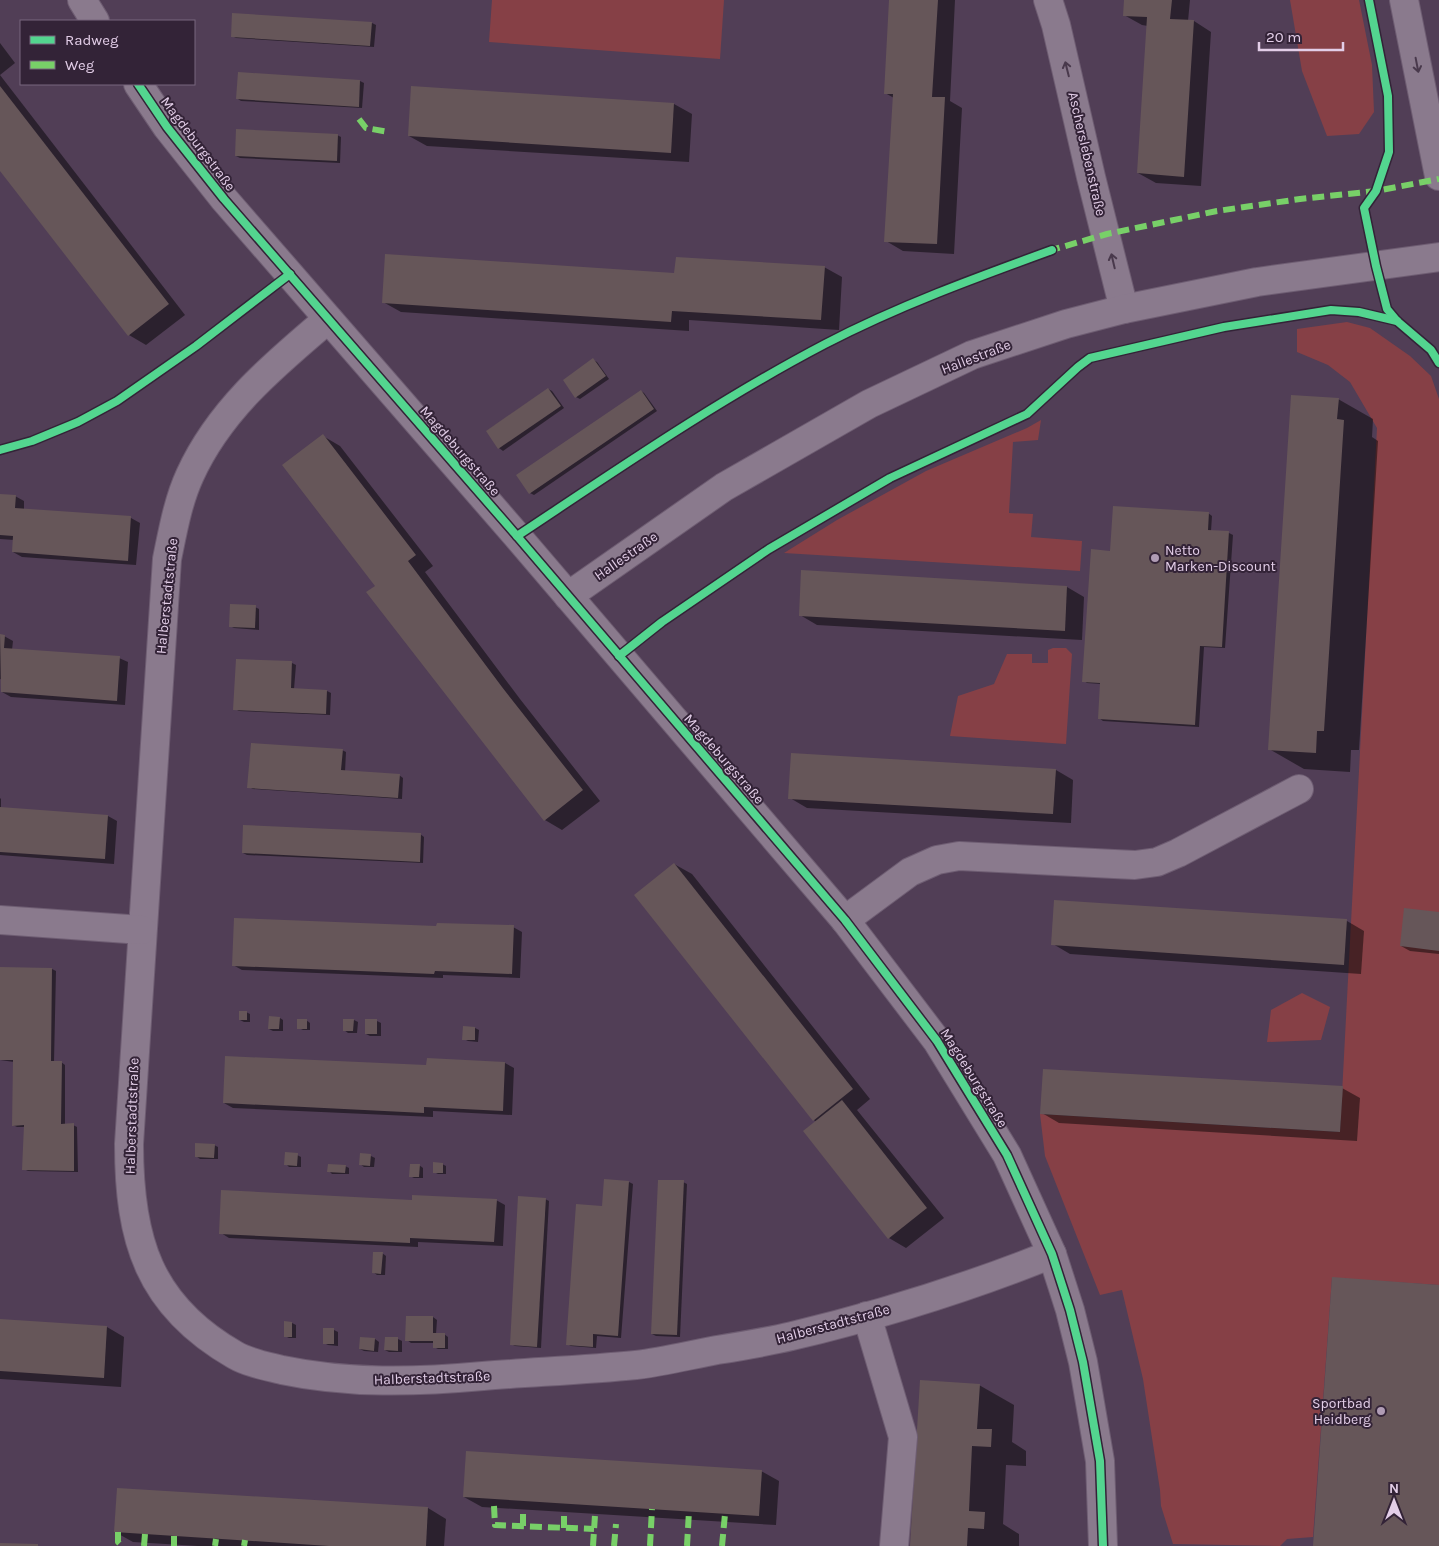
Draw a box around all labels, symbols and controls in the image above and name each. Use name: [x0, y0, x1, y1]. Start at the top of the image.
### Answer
legend: [20, 20, 195, 85]
scale bar: [1259, 20, 1343, 52]
text: 20 m: [1266, 28, 1301, 46]
text: Radweg: [65, 31, 119, 49]
text: Weg: [65, 56, 95, 74]
one-way arrow: [1412, 57, 1422, 73]
one-way arrow: [1062, 62, 1071, 78]
street label: Ascherslebenstraße: [1064, 90, 1110, 218]
street label: Magdeburgstraße: [157, 94, 239, 194]
one-way arrow: [1108, 254, 1117, 270]
street label: Hallestraße: [939, 336, 1013, 378]
street label: Magdeburgstraße: [416, 403, 504, 499]
street label: Hallestraße: [591, 528, 661, 584]
street label: Halberstadtstraße: [152, 537, 182, 655]
place label: Netto Marken-Discount: [1165, 542, 1276, 575]
marker: Netto Marken-Discount: [1149, 552, 1161, 564]
street label: Magdeburgstraße: [680, 711, 768, 807]
street label: Magdeburgstraße: [937, 1025, 1011, 1131]
street label: Halberstadtstraße: [121, 1057, 143, 1175]
street label: Halberstadtstraße: [774, 1301, 892, 1347]
street label: Halberstadtstraße: [373, 1367, 491, 1389]
place label: Sportbad Heidberg: [1312, 1395, 1371, 1428]
marker: Sportbad Heidberg: [1375, 1405, 1387, 1417]
north arrow: [1369, 1476, 1419, 1526]
text: N: [1389, 1480, 1399, 1497]

